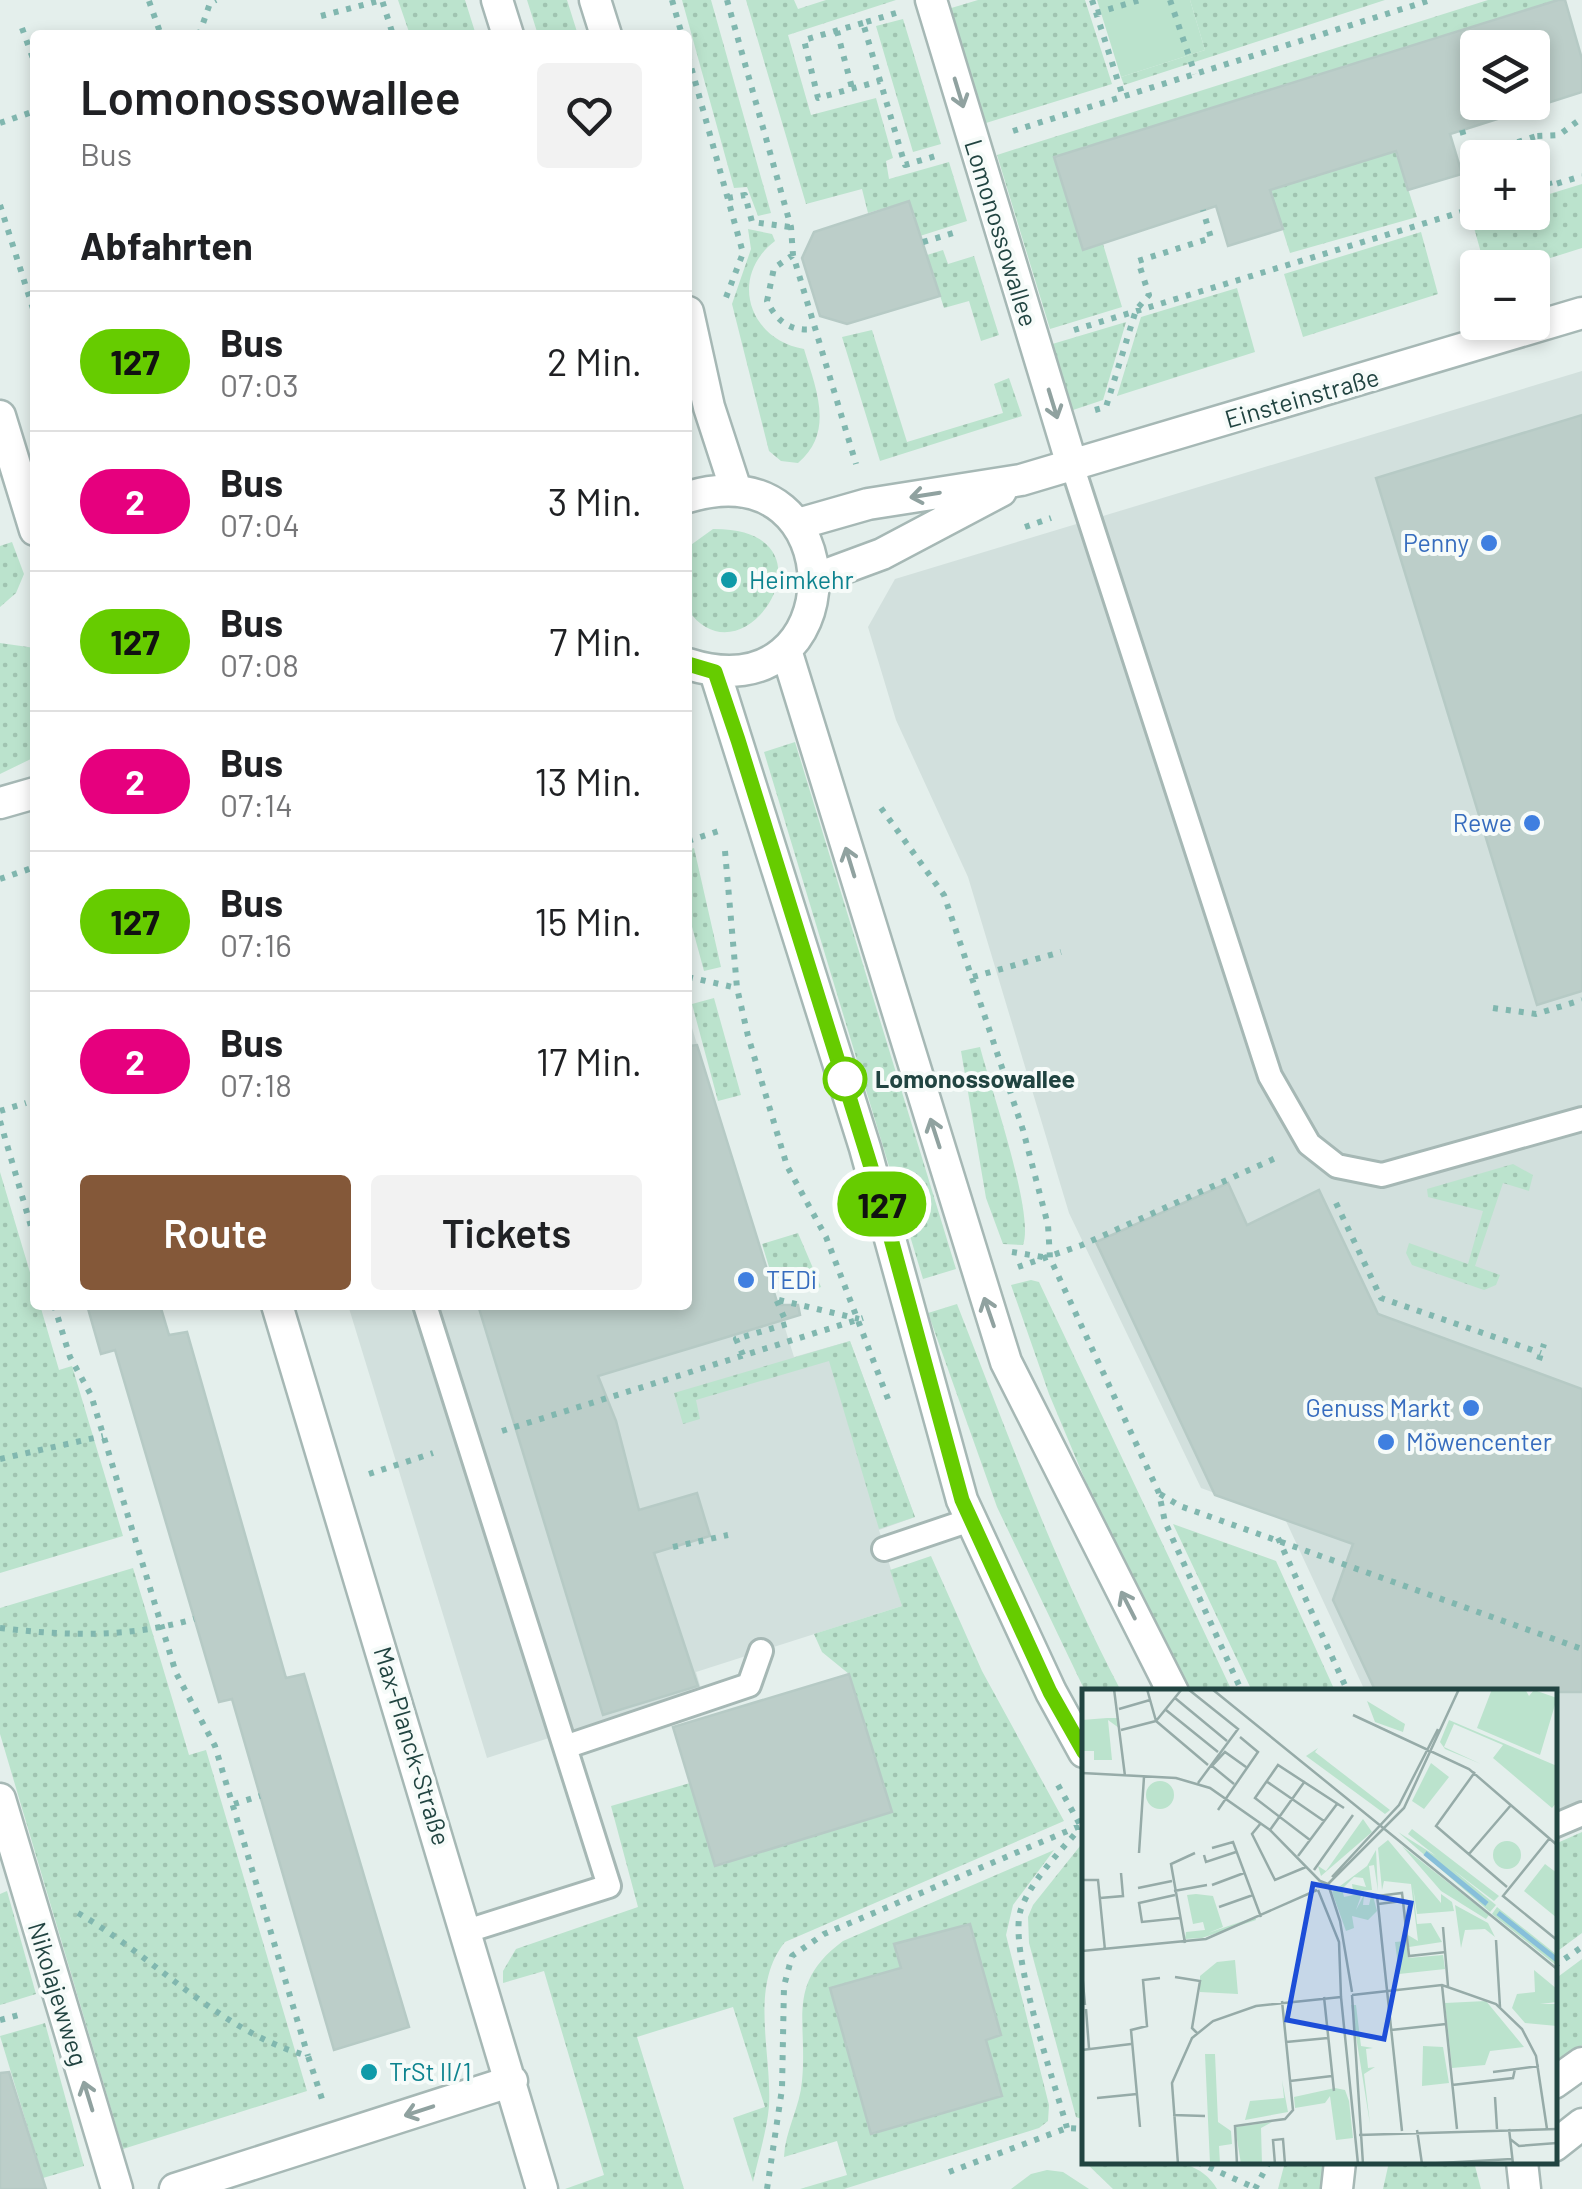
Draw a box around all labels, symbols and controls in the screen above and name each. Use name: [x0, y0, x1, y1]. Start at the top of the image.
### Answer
map controls: [1460, 30, 1550, 340]
button: layers: [1460, 30, 1550, 120]
button: heart: [537, 63, 642, 168]
text: Lomonossowallee: [80, 67, 461, 125]
one-way arrow: [951, 77, 969, 109]
text: Bus: [80, 134, 132, 172]
street label: Lomonossowallee: [959, 135, 1045, 330]
button: +: [1460, 140, 1550, 230]
text: Abfahrten: [80, 222, 253, 268]
button: −: [1460, 250, 1550, 340]
text: Bus: [220, 319, 283, 365]
text: 2 Min.: [547, 338, 642, 384]
text: 127: [110, 340, 160, 382]
street label: Einsteinstraße: [1221, 361, 1382, 433]
text: 07:03: [220, 365, 299, 403]
one-way arrow: [1045, 388, 1063, 420]
text: Bus: [220, 459, 283, 505]
text: 3 Min.: [548, 478, 642, 524]
text: 2: [125, 480, 145, 522]
one-way arrow: [909, 487, 942, 505]
text: 07:04: [220, 505, 300, 543]
place label: Penny: [1403, 527, 1469, 557]
marker: Penny: [1478, 532, 1500, 554]
place label: Heimkehr: [749, 564, 854, 594]
marker: Heimkehr: [718, 569, 740, 591]
text: Bus: [220, 599, 283, 645]
text: 7 Min.: [549, 618, 642, 664]
text: 127: [110, 620, 160, 662]
text: 07:08: [220, 645, 299, 683]
text: Bus: [220, 739, 283, 785]
text: 13 Min.: [534, 758, 642, 804]
text: 2: [125, 760, 145, 802]
text: 07:14: [220, 785, 293, 823]
place label: Rewe: [1453, 807, 1512, 837]
marker: Rewe: [1521, 812, 1543, 834]
one-way arrow: [840, 846, 858, 878]
text: Bus: [220, 879, 283, 925]
text: 15 Min.: [534, 898, 642, 944]
text: 127: [110, 900, 160, 942]
text: 07:16: [220, 925, 292, 963]
text: Bus: [220, 1019, 283, 1065]
text: 17 Min.: [536, 1038, 642, 1084]
text: 2: [125, 1040, 145, 1082]
marker: Lomonossowallee: [824, 1058, 866, 1100]
place label: Lomonossowallee: [875, 1063, 1075, 1093]
text: 07:18: [220, 1065, 292, 1103]
one-way arrow: [925, 1118, 943, 1149]
line badge: 127: [824, 1172, 940, 1236]
button: Route: [80, 1175, 351, 1290]
button: Tickets: [371, 1175, 642, 1290]
text: 127: [857, 1183, 907, 1225]
place label: TEDi: [766, 1264, 817, 1294]
marker: TEDi: [735, 1269, 757, 1291]
one-way arrow: [978, 1297, 996, 1329]
place label: Genuss Markt: [1305, 1392, 1451, 1422]
marker: Genuss Markt: [1460, 1397, 1482, 1419]
place label: Möwencenter: [1406, 1426, 1552, 1456]
marker: Möwencenter: [1375, 1431, 1397, 1453]
one-way arrow: [1118, 1591, 1137, 1621]
street label: Max-Planck-Straße: [368, 1643, 457, 1849]
inset map: [1082, 1689, 1557, 2164]
street label: Nikolajewweg: [23, 1918, 95, 2069]
place label: TrSt II/1: [389, 2056, 471, 2086]
marker: TrSt II/1: [358, 2061, 380, 2083]
one-way arrow: [78, 2080, 96, 2112]
one-way arrow: [404, 2104, 436, 2122]

